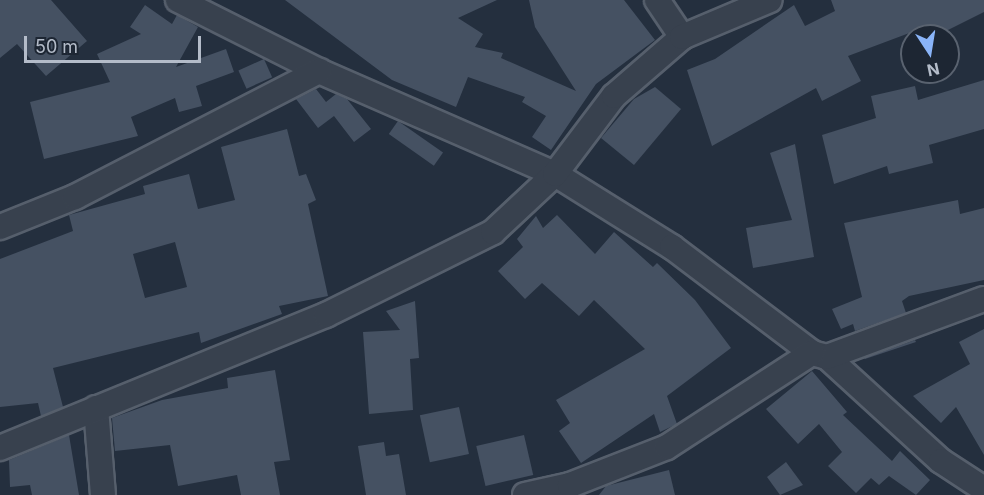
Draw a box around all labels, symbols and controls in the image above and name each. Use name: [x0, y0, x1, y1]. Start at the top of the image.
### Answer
scale bar: [27, 24, 204, 62]
north arrow: [900, 24, 960, 84]
text: 50 m: [35, 36, 78, 57]
text: N: [925, 59, 941, 81]

